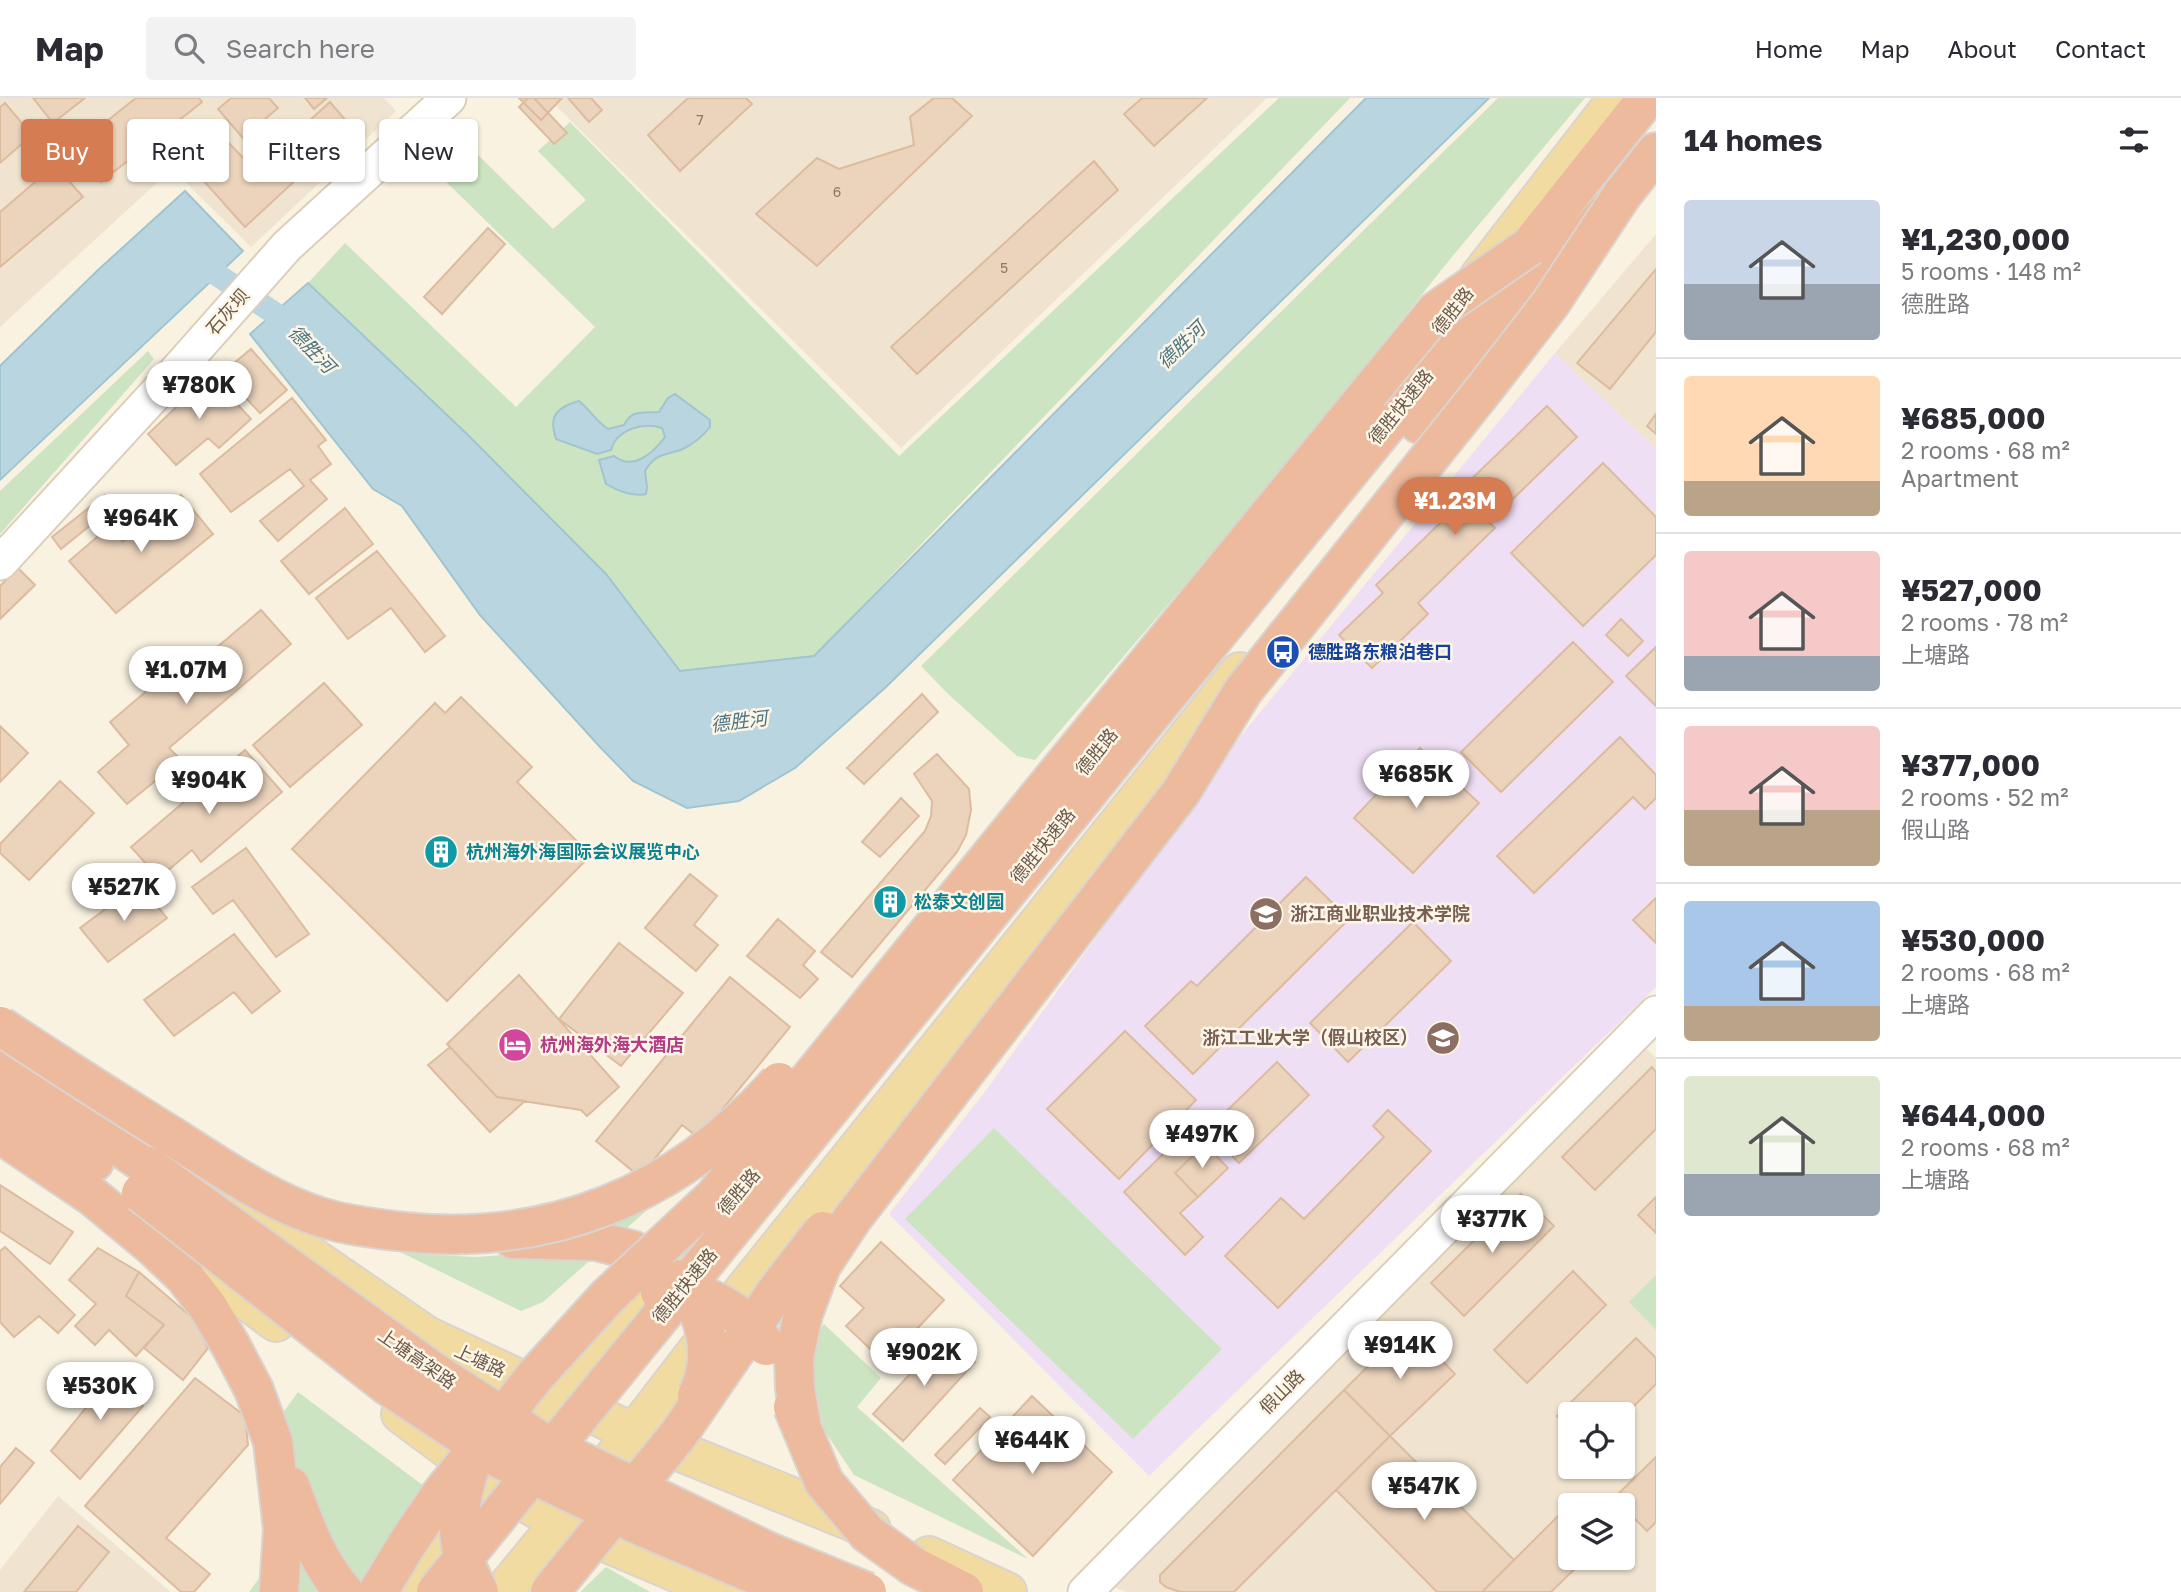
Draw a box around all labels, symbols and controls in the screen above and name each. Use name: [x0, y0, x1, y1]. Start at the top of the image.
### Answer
search box: [146, 17, 636, 80]
text: Map: [35, 29, 104, 68]
icon: search: [170, 29, 208, 67]
text: Search here: [226, 33, 375, 64]
text: Home: [1755, 34, 1823, 63]
text: Map: [1861, 34, 1910, 63]
text: About: [1948, 34, 2017, 63]
text: Contact: [2055, 34, 2146, 63]
house number: 7: [696, 111, 704, 128]
chip: Buy: [21, 119, 113, 182]
chip: Rent: [127, 119, 229, 182]
chip: Filters: [243, 119, 365, 182]
chip: New: [379, 119, 478, 182]
icon: filters: [2115, 121, 2153, 159]
text: 14 homes: [1684, 122, 1823, 158]
house number: 6: [833, 183, 841, 200]
text: ¥1,230,000: [1901, 221, 2070, 257]
icon: home: [1740, 228, 1824, 312]
text: 5 rooms · 148 m²: [1901, 257, 2081, 285]
house number: 5: [1000, 259, 1008, 276]
street label: 德胜路: [1427, 282, 1478, 338]
street label: 石灰坝: [201, 284, 253, 339]
text: 德胜路: [1901, 289, 1970, 317]
water label: 德胜河: [1152, 314, 1212, 373]
water label: 德胜河: [284, 320, 343, 380]
pin: ¥780K: [150, 362, 248, 421]
street label: 德胜快速路: [1363, 364, 1437, 448]
text: ¥780K: [162, 370, 236, 398]
text: ¥685,000: [1901, 400, 2045, 436]
icon: home: [1740, 404, 1824, 488]
text: 2 rooms · 68 m²: [1901, 436, 2070, 464]
text: Apartment: [1901, 464, 2019, 492]
pin: ¥1.23M: [1398, 478, 1512, 537]
text: ¥1.23M: [1414, 486, 1496, 514]
pin: ¥964K: [92, 494, 190, 554]
text: ¥964K: [103, 503, 179, 531]
text: ¥527,000: [1901, 572, 2042, 608]
icon: home: [1740, 579, 1824, 663]
text: 2 rooms · 78 m²: [1901, 608, 2068, 636]
bus stop icon: 德胜路东粮泊巷口: [1264, 633, 1302, 671]
place label: 德胜路东粮泊巷口: [1308, 640, 1452, 662]
text: 上塘路: [1901, 640, 1970, 668]
pin: ¥1.07M: [129, 646, 243, 706]
text: ¥1.07M: [145, 655, 227, 683]
water label: 德胜河: [709, 705, 773, 735]
street label: 德胜路: [1071, 723, 1122, 779]
text: ¥377,000: [1901, 747, 2040, 783]
pin: ¥685K: [1367, 750, 1465, 810]
icon: home: [1740, 754, 1824, 838]
pin: ¥904K: [160, 756, 258, 816]
text: ¥685K: [1378, 759, 1454, 787]
text: ¥904K: [171, 765, 247, 793]
text: 2 rooms · 52 m²: [1901, 783, 2068, 811]
street label: 德胜快速路: [1005, 803, 1079, 887]
text: 假山路: [1901, 815, 1970, 843]
building icon: 杭州海外海国际会议展览中心: [422, 833, 460, 871]
place label: 杭州海外海国际会议展览中心: [466, 840, 700, 862]
pin: ¥527K: [75, 864, 173, 923]
text: ¥527K: [88, 872, 160, 900]
building icon: 松泰文创园: [871, 883, 909, 921]
place label: 松泰文创园: [914, 890, 1004, 912]
school or university icon: 浙江商业职业技术学院: [1247, 895, 1285, 933]
place label: 浙江商业职业技术学院: [1290, 902, 1470, 924]
text: ¥530,000: [1901, 922, 2045, 958]
icon: home: [1740, 929, 1824, 1013]
text: 2 rooms · 68 m²: [1901, 958, 2070, 986]
text: 上塘路: [1901, 990, 1970, 1018]
school or university icon: 浙江工业大学（假山校区）: [1424, 1019, 1462, 1057]
hotel icon: 杭州海外海大酒店: [496, 1026, 534, 1064]
place label: 浙江工业大学（假山校区）: [1202, 1026, 1418, 1048]
place label: 杭州海外海大酒店: [540, 1033, 684, 1055]
text: ¥644,000: [1901, 1097, 2045, 1133]
icon: home: [1740, 1104, 1824, 1188]
pin: ¥497K: [1153, 1110, 1251, 1170]
text: ¥497K: [1165, 1119, 1239, 1147]
text: 2 rooms · 68 m²: [1901, 1133, 2070, 1161]
street label: 德胜路: [712, 1164, 764, 1219]
text: 上塘路: [1901, 1165, 1970, 1193]
pin: ¥377K: [1443, 1196, 1541, 1255]
text: ¥377K: [1457, 1204, 1527, 1232]
street label: 德胜快速路: [647, 1243, 721, 1327]
pin: ¥914K: [1351, 1322, 1449, 1381]
street label: 上塘高架路: [374, 1323, 461, 1393]
pin: ¥902K: [875, 1328, 973, 1388]
text: ¥914K: [1364, 1330, 1436, 1358]
text: ¥902K: [886, 1337, 962, 1365]
street label: 上塘路: [451, 1339, 510, 1381]
pin: ¥530K: [51, 1362, 149, 1422]
street label: 假山路: [1254, 1364, 1308, 1418]
text: ¥530K: [63, 1371, 137, 1399]
map controls: [1558, 1402, 1635, 1570]
button: locate: [1558, 1402, 1635, 1479]
pin: ¥644K: [983, 1416, 1081, 1476]
text: ¥644K: [994, 1425, 1070, 1453]
pin: ¥547K: [1375, 1462, 1473, 1522]
text: ¥547K: [1388, 1471, 1460, 1499]
button: layers: [1558, 1493, 1635, 1570]

